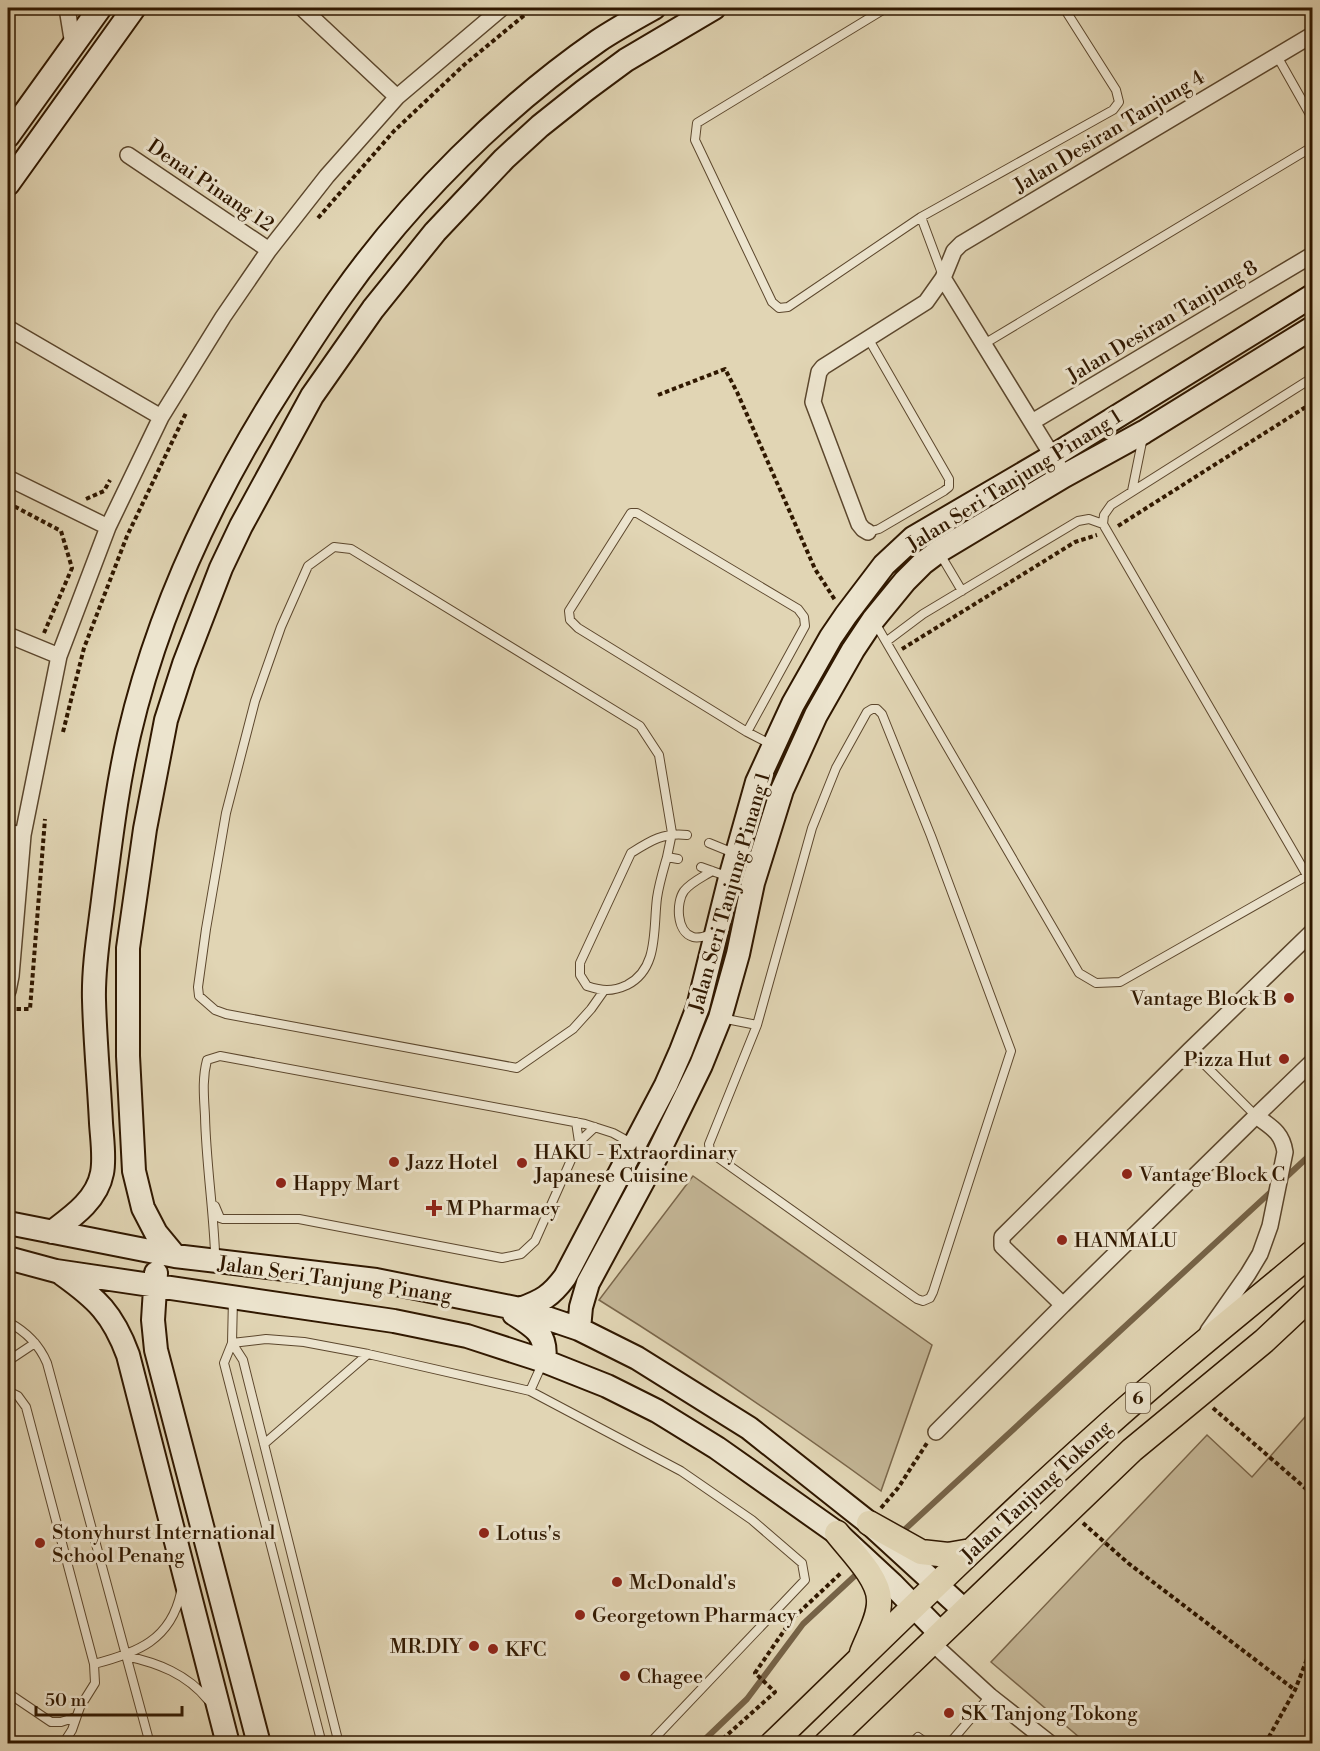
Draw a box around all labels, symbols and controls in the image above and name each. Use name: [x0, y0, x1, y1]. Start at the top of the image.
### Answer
street label: Jalan Desiran Tanjung 4: [1009, 65, 1210, 200]
street label: Denai Pinang 12: [142, 135, 278, 238]
street label: Jalan Desiran Tanjung 8: [1062, 255, 1263, 390]
street label: Jalan Seri Tanjung Pinang 1: [902, 405, 1127, 558]
street label: Jalan Seri Tanjung Pinang 1: [684, 769, 777, 1016]
place label: Vantage Block B: [1130, 987, 1277, 1012]
marker: Vantage Block B: [1282, 991, 1296, 1005]
place label: Pizza Hut: [1184, 1048, 1272, 1073]
marker: Pizza Hut: [1277, 1052, 1291, 1066]
place label: HAKU - Extraordinary Japanese Cuisine: [533, 1141, 737, 1189]
place label: Jazz Hotel: [405, 1151, 498, 1176]
marker: Jazz Hotel: [387, 1155, 401, 1169]
marker: HAKU - Extraordinary Japanese Cuisine: [515, 1156, 529, 1170]
place label: Vantage Block C: [1138, 1163, 1285, 1188]
marker: Vantage Block C: [1120, 1167, 1134, 1181]
place label: Happy Mart: [293, 1172, 400, 1197]
marker: Happy Mart: [274, 1176, 288, 1190]
place label: M Pharmacy: [446, 1197, 560, 1222]
marker: M Pharmacy: [427, 1201, 441, 1215]
place label: HANMALU: [1074, 1229, 1178, 1254]
marker: HANMALU: [1055, 1233, 1069, 1247]
street label: Jalan Seri Tanjung Pinang: [215, 1252, 454, 1309]
road number: 6: [1126, 1383, 1150, 1413]
street label: Jalan Tanjung Tokong: [956, 1415, 1118, 1569]
place label: Stonyhurst International School Penang: [52, 1521, 276, 1569]
place label: Lotus's: [496, 1522, 561, 1547]
marker: Lotus's: [477, 1526, 491, 1540]
marker: Stonyhurst International School Penang: [33, 1536, 47, 1550]
place label: McDonald's: [629, 1571, 736, 1596]
marker: McDonald's: [610, 1575, 624, 1589]
place label: Georgetown Pharmacy: [592, 1604, 797, 1629]
marker: Georgetown Pharmacy: [573, 1608, 587, 1622]
place label: MR.DIY: [390, 1635, 463, 1660]
place label: KFC: [505, 1638, 546, 1663]
marker: MR.DIY: [467, 1639, 481, 1653]
marker: KFC: [486, 1642, 500, 1656]
place label: Chagee: [637, 1665, 703, 1690]
marker: Chagee: [618, 1669, 632, 1683]
scale bar: [36, 1679, 182, 1717]
text: 50 m: [45, 1689, 87, 1712]
place label: SK Tanjong Tokong: [961, 1702, 1138, 1727]
marker: SK Tanjong Tokong: [942, 1706, 956, 1720]

